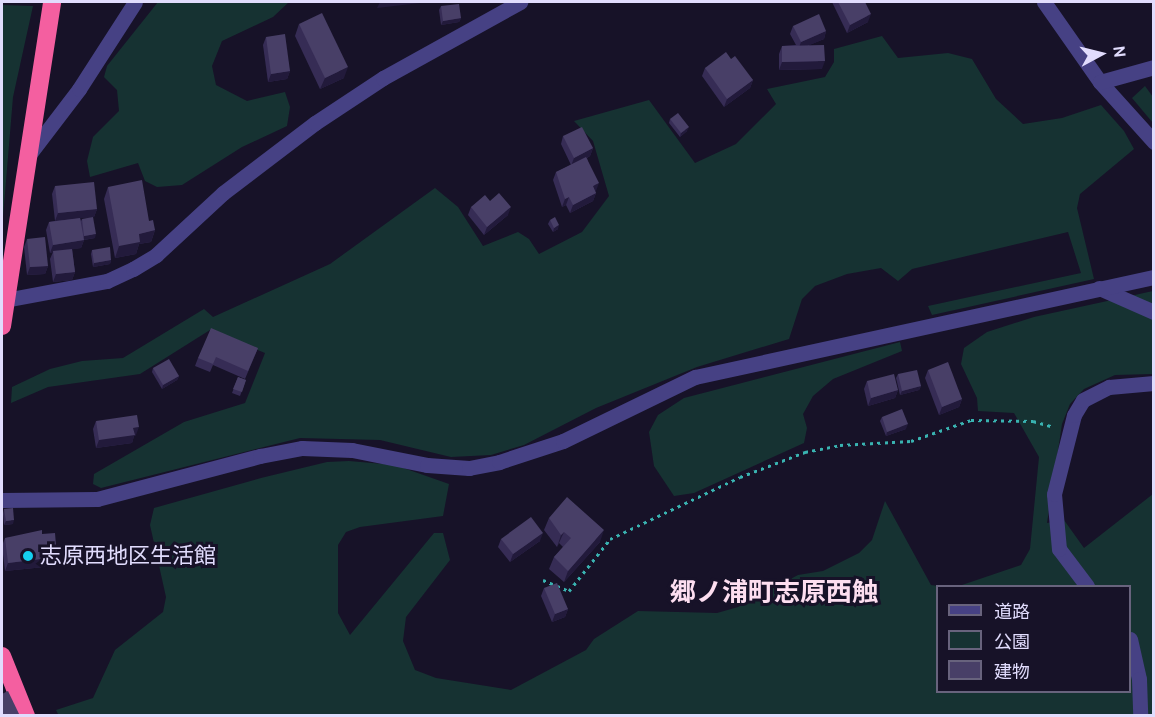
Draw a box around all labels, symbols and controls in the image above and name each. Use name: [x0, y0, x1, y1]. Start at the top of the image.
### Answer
north arrow: [1071, 24, 1131, 84]
text: N: [1109, 45, 1129, 59]
place label: 志原西地区生活館: [40, 543, 216, 569]
marker: 志原西地区生活館: [21, 549, 35, 563]
district label: 郷ノ浦町志原西触: [670, 577, 878, 609]
legend: [936, 585, 1131, 693]
text: 道路: [994, 601, 1030, 623]
text: 公園: [994, 631, 1030, 653]
text: 建物: [994, 661, 1030, 683]

